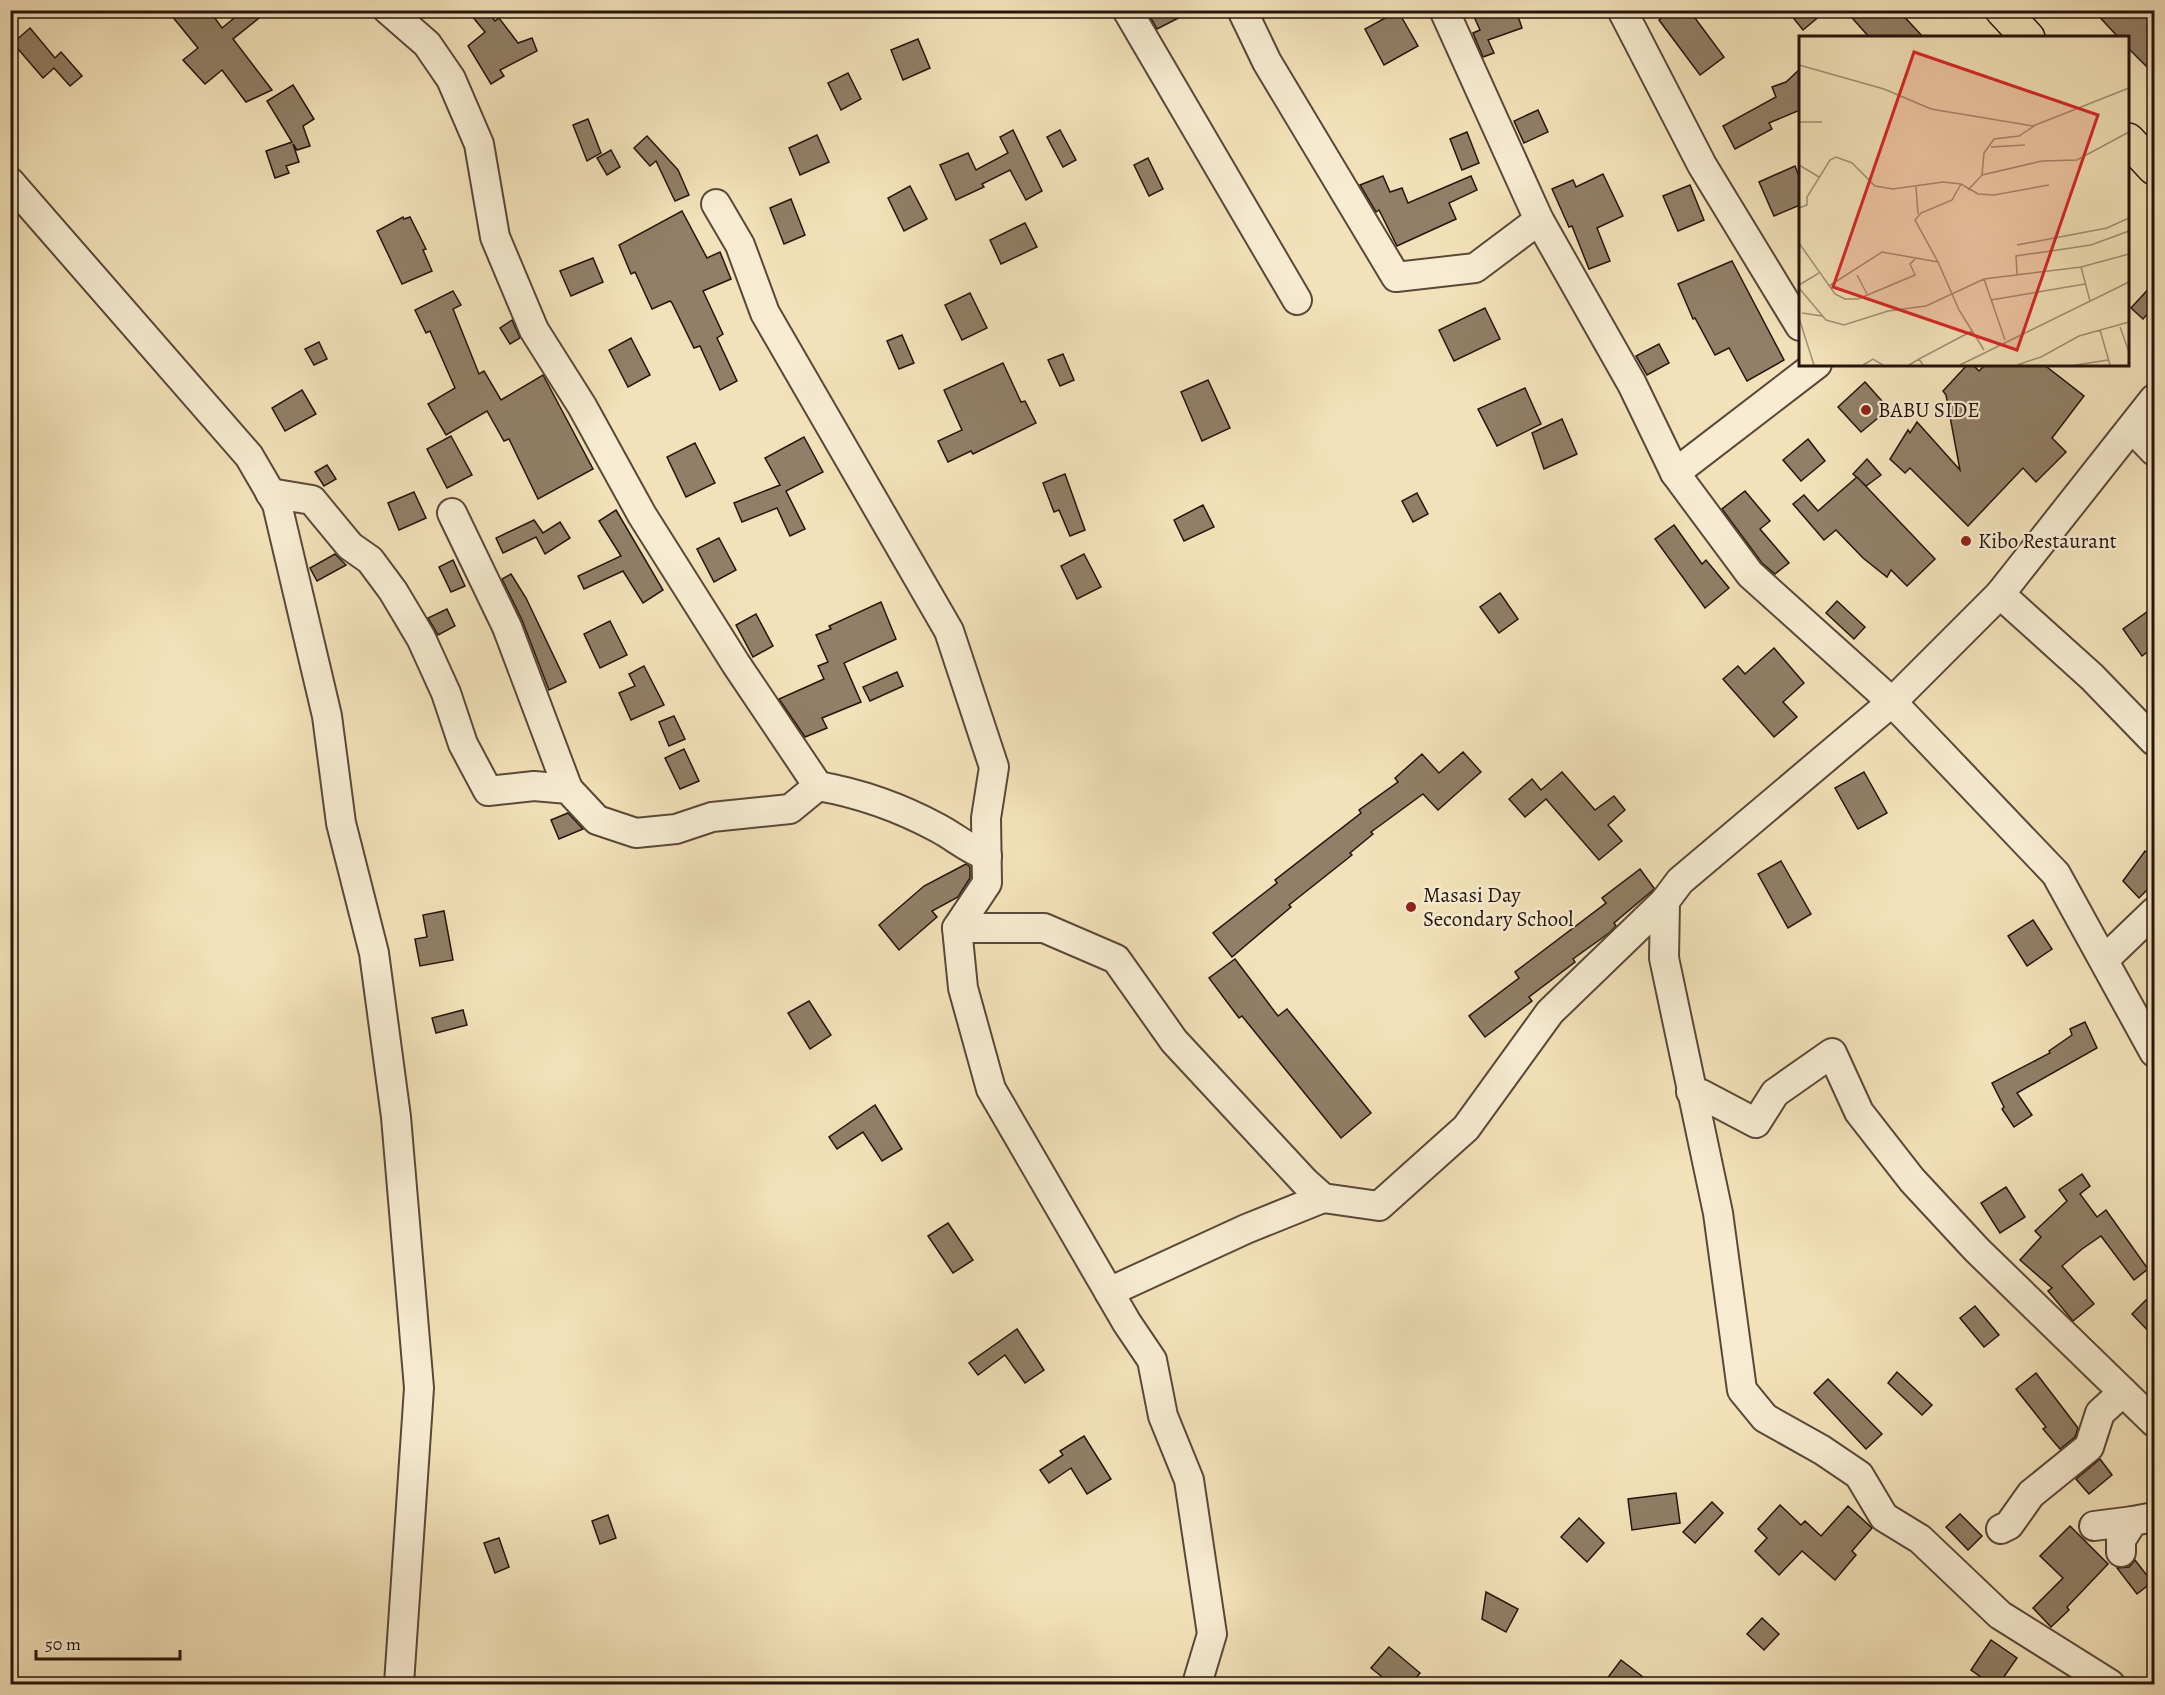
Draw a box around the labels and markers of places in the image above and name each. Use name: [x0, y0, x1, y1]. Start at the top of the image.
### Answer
place label: BABU SIDE: [1878, 396, 1980, 424]
marker: BABU SIDE: [1859, 403, 1873, 417]
place label: Kibo Restaurant: [1978, 527, 2117, 555]
marker: Kibo Restaurant: [1959, 534, 1973, 548]
place label: Masasi Day Secondary School: [1423, 881, 1574, 933]
marker: Masasi Day Secondary School: [1404, 900, 1418, 914]

